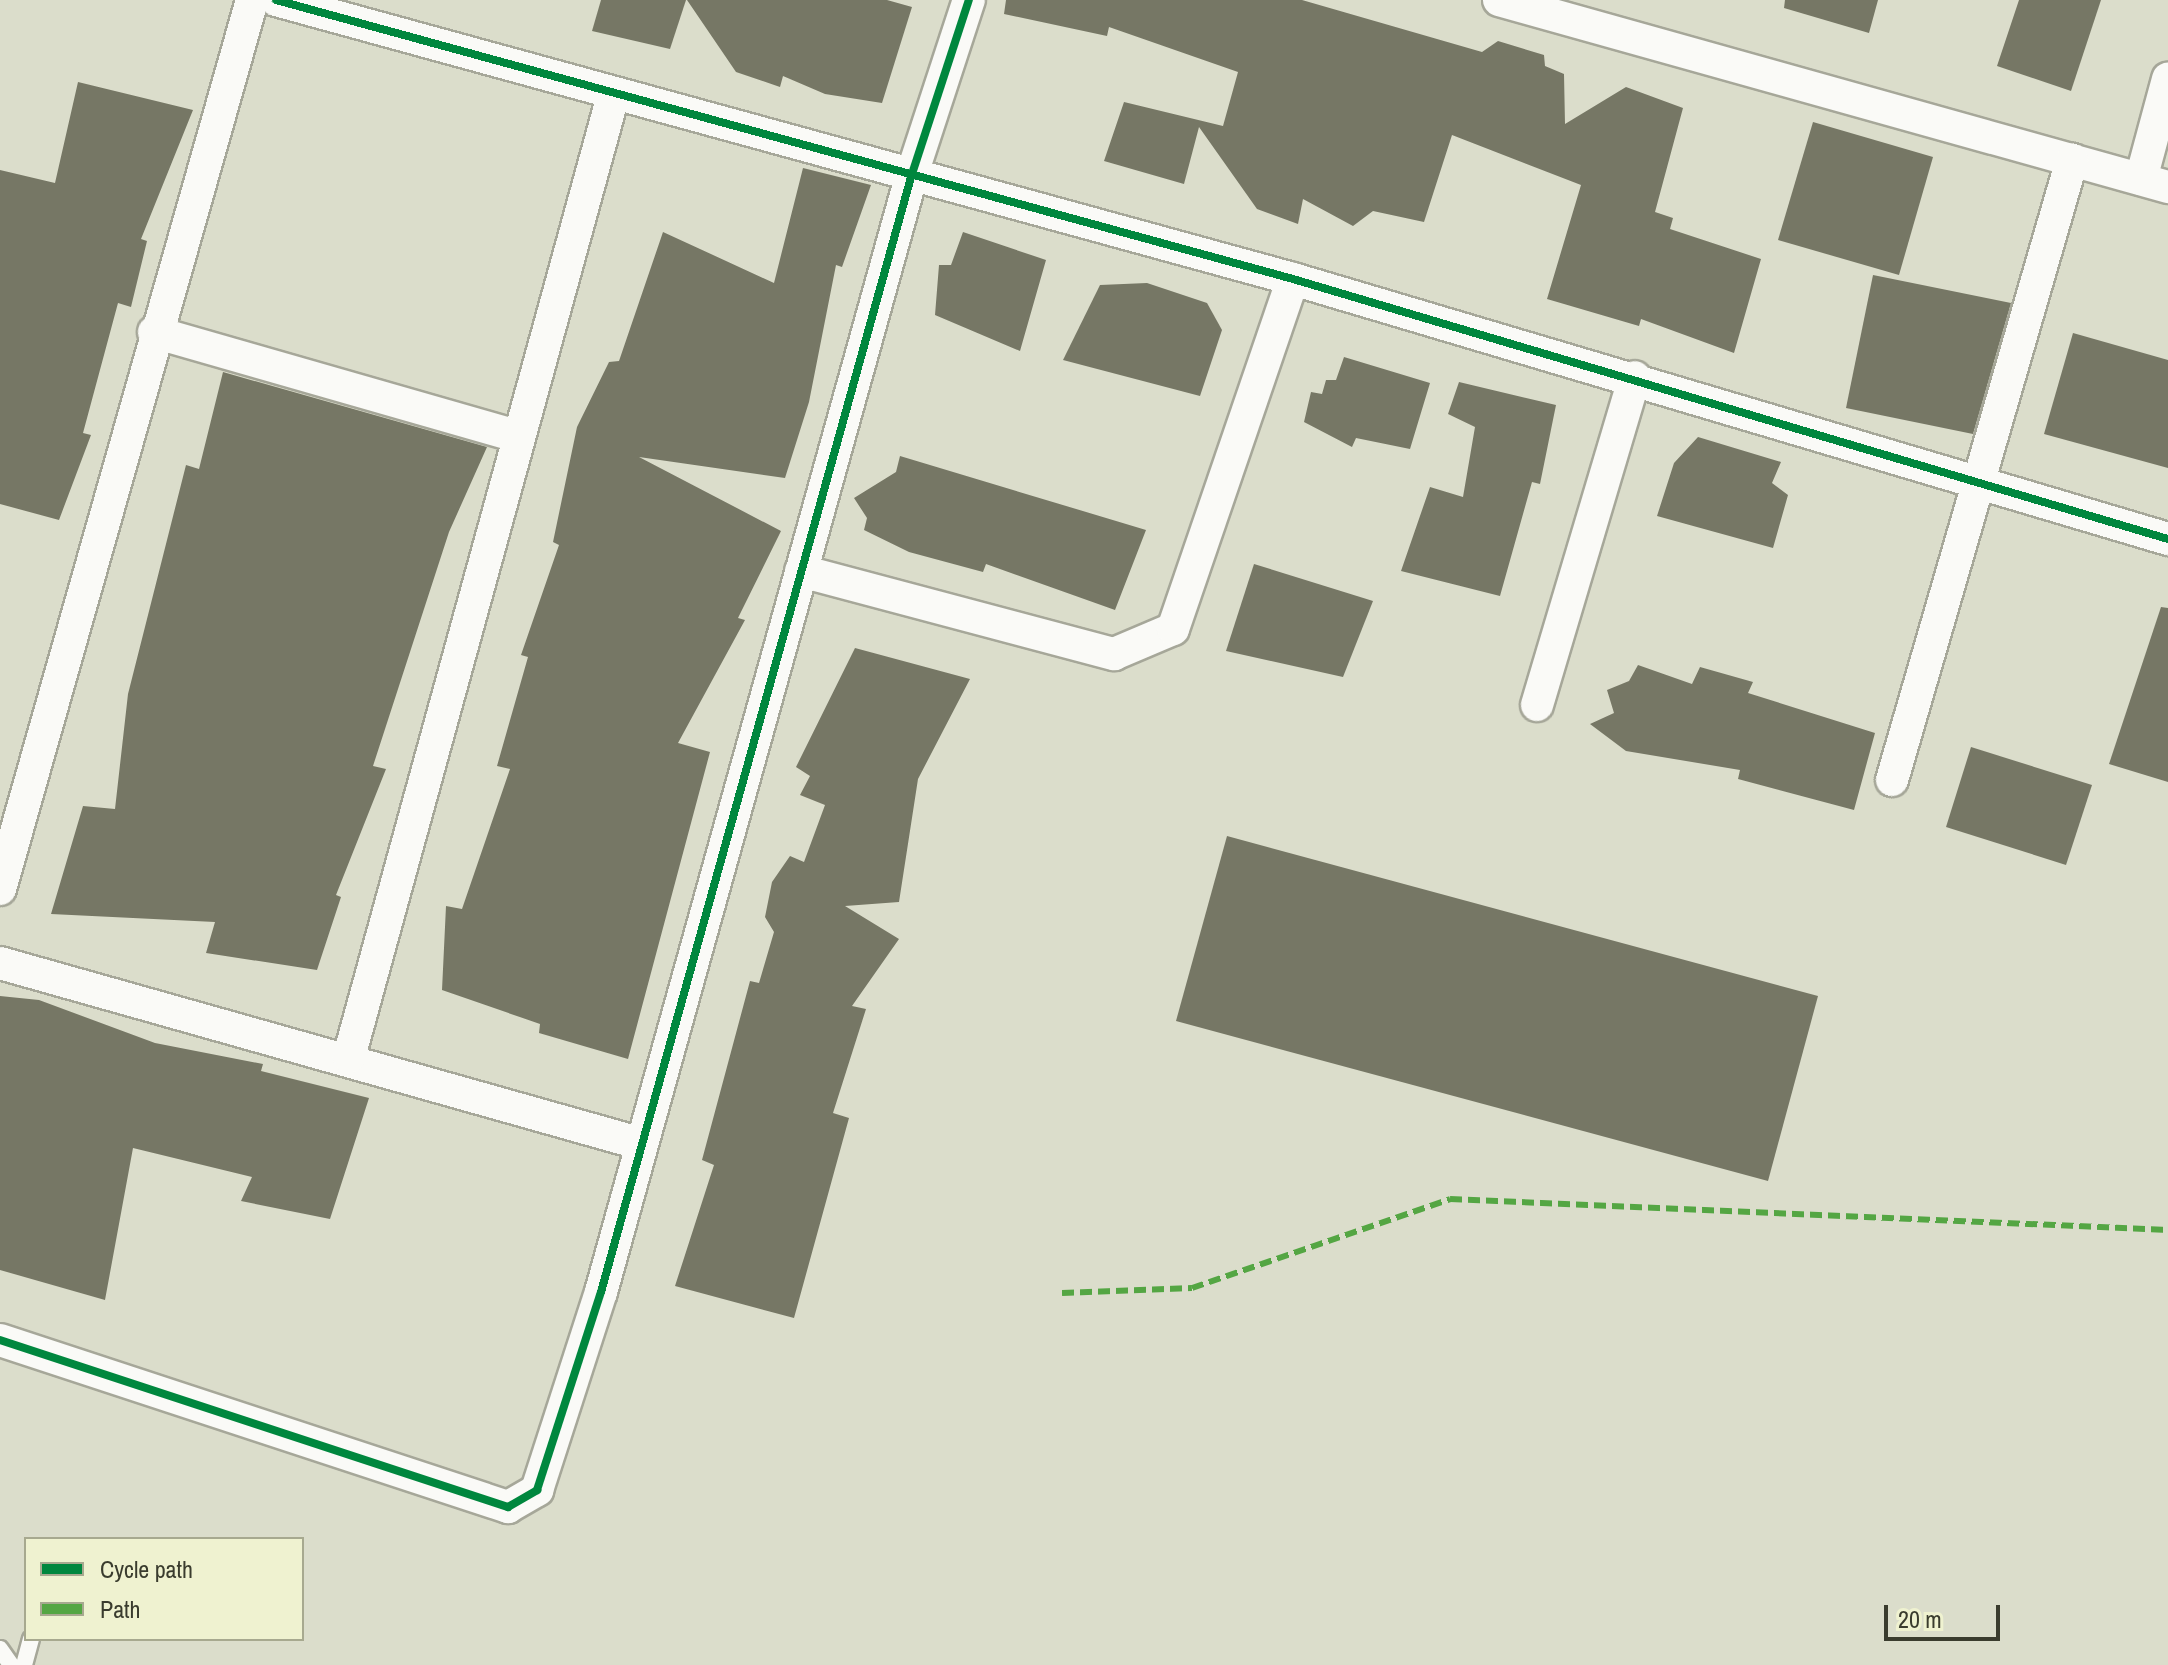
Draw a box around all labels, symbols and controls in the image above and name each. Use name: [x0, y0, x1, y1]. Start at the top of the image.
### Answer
legend: [24, 1537, 304, 1641]
text: Cycle path: [100, 1553, 193, 1585]
scale bar: [1888, 1589, 2004, 1639]
text: Path: [100, 1593, 141, 1625]
text: 20 m: [1898, 1603, 1942, 1635]

